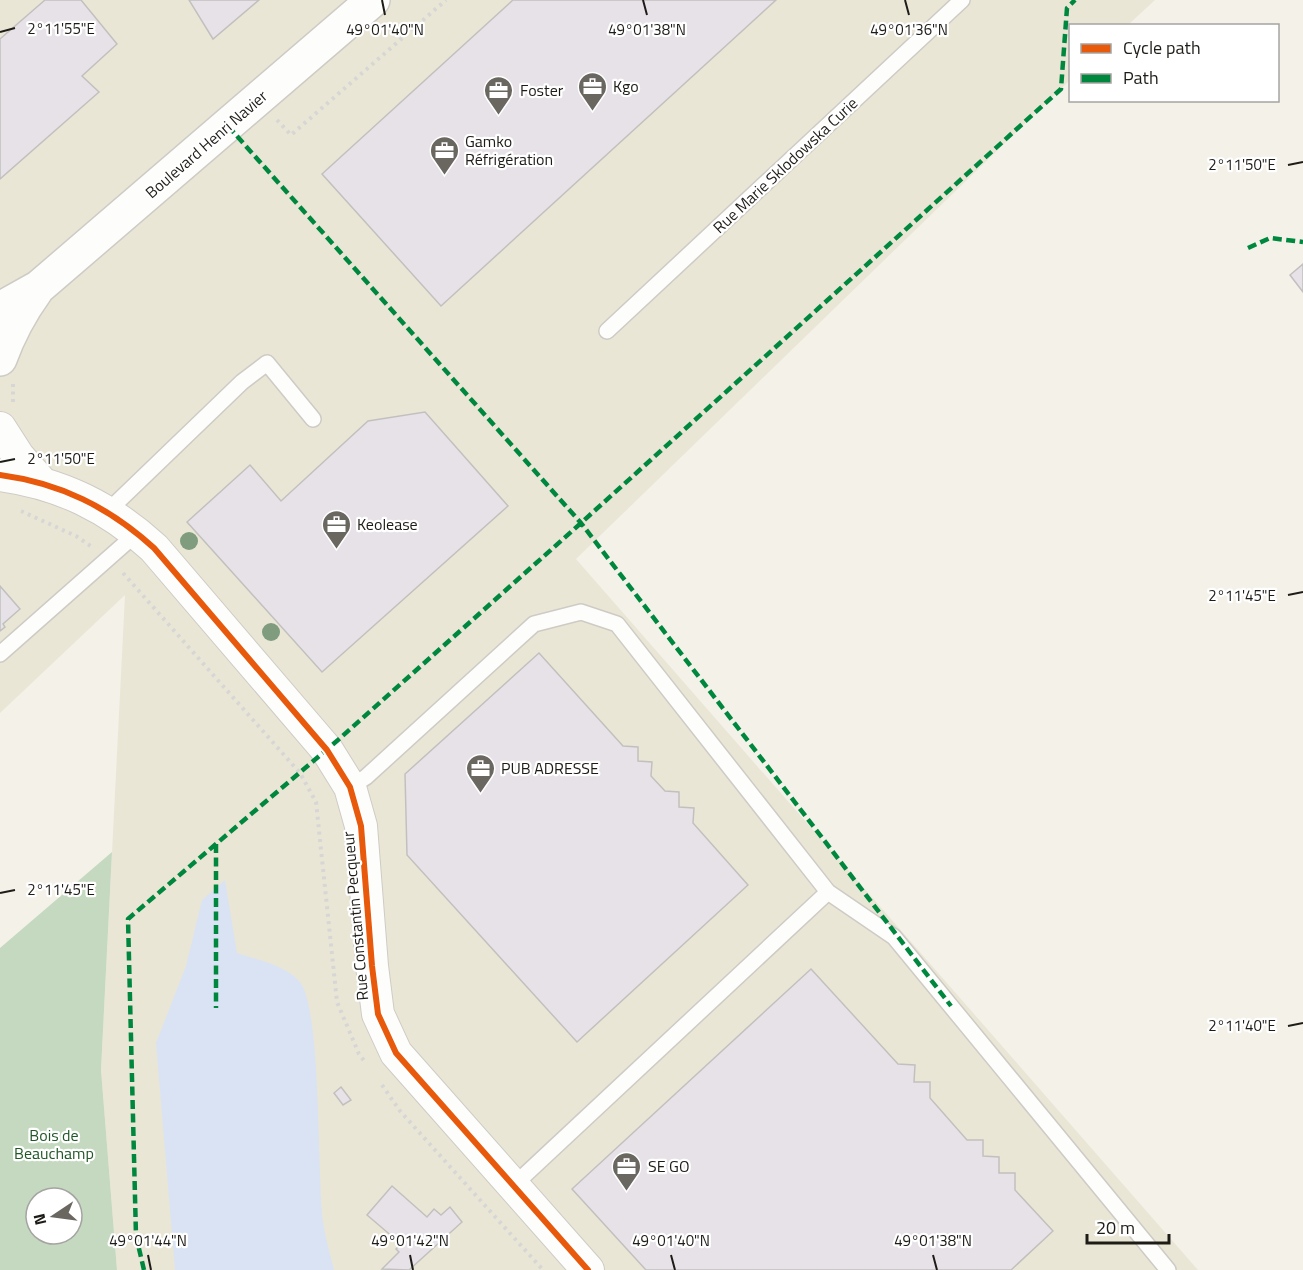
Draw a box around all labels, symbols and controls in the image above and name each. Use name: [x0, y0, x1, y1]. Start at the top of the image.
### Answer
text: 2°11'55"E: [27, 17, 95, 40]
text: 49°01'40"N: [346, 18, 424, 41]
text: 49°01'38"N: [608, 18, 686, 41]
text: 49°01'36"N: [870, 18, 948, 41]
legend: [1069, 24, 1279, 102]
text: Cycle path: [1123, 34, 1201, 61]
text: Path: [1123, 64, 1159, 91]
office icon: Kgo: [576, 70, 608, 112]
office icon: Foster: [483, 74, 515, 116]
place label: Kgo: [613, 74, 639, 98]
place label: Foster: [520, 78, 564, 102]
street label: Boulevard Henri Navier: [140, 84, 273, 204]
street label: Rue Marie Sklodowska Curie: [707, 91, 863, 239]
place label: Gamko Réfrigération: [465, 129, 553, 171]
office icon: Gamko Réfrigération: [428, 134, 460, 176]
text: 2°11'50"E: [1208, 153, 1276, 176]
text: 2°11'50"E: [27, 447, 95, 470]
office icon: Keolease: [320, 508, 352, 550]
place label: Keolease: [357, 512, 418, 536]
text: 2°11'45"E: [1208, 584, 1276, 607]
office icon: PUB ADRESSE: [464, 752, 496, 794]
place label: PUB ADRESSE: [501, 756, 599, 780]
street label: Rue Constantin Pecqueur: [336, 830, 374, 1002]
text: 2°11'45"E: [27, 878, 95, 901]
text: 2°11'40"E: [1208, 1014, 1276, 1037]
park label: Bois de Beauchamp: [14, 1123, 94, 1165]
office icon: SE GO: [611, 1150, 643, 1192]
place label: SE GO: [648, 1154, 689, 1178]
north arrow: [24, 1186, 84, 1246]
scale bar: [1087, 1207, 1170, 1245]
text: N: [26, 1211, 52, 1227]
text: 20 m: [1096, 1214, 1135, 1241]
text: 49°01'44"N: [109, 1229, 187, 1252]
text: 49°01'42"N: [371, 1229, 449, 1252]
text: 49°01'40"N: [632, 1229, 710, 1252]
text: 49°01'38"N: [894, 1229, 972, 1252]

